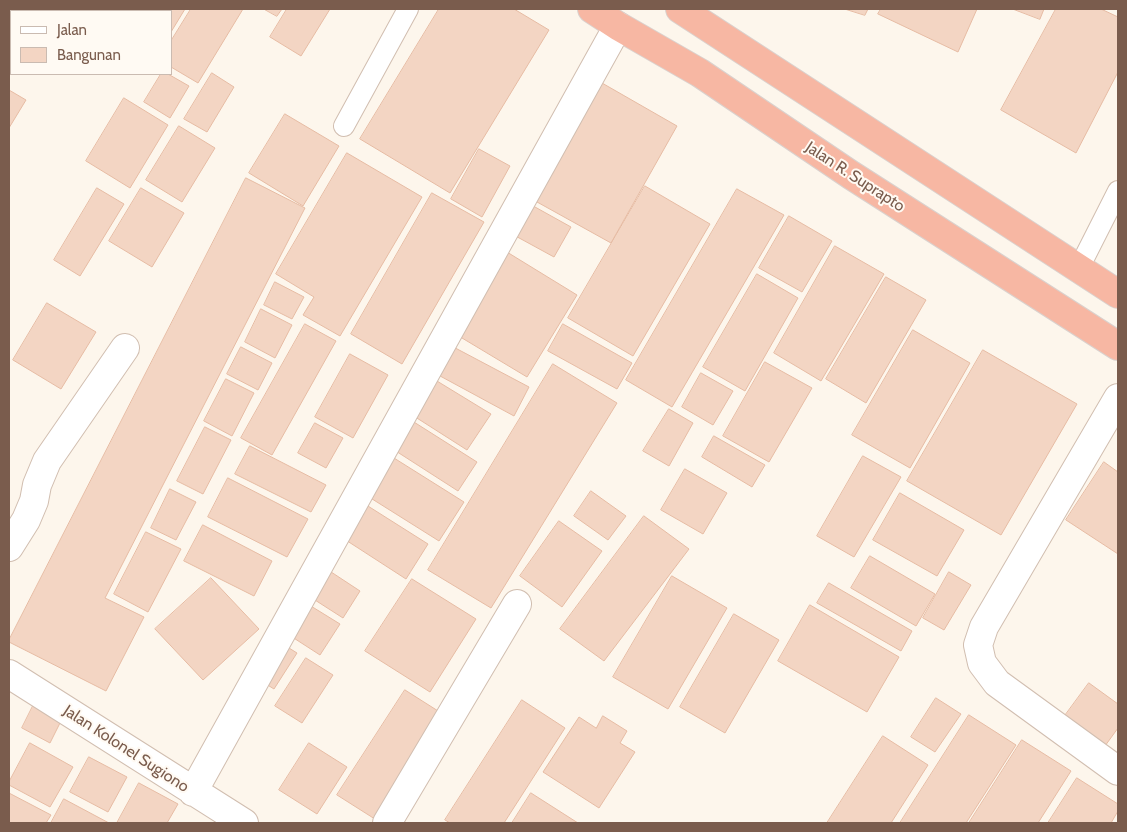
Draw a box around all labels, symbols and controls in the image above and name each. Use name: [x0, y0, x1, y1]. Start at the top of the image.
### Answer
legend: [10, 10, 172, 75]
text: Jalan: [57, 21, 87, 39]
text: Bangunan: [57, 46, 121, 64]
street label: Jalan R. Suprapto: [802, 138, 908, 216]
street label: Jalan Kolonel Sugiono: [60, 701, 192, 797]

